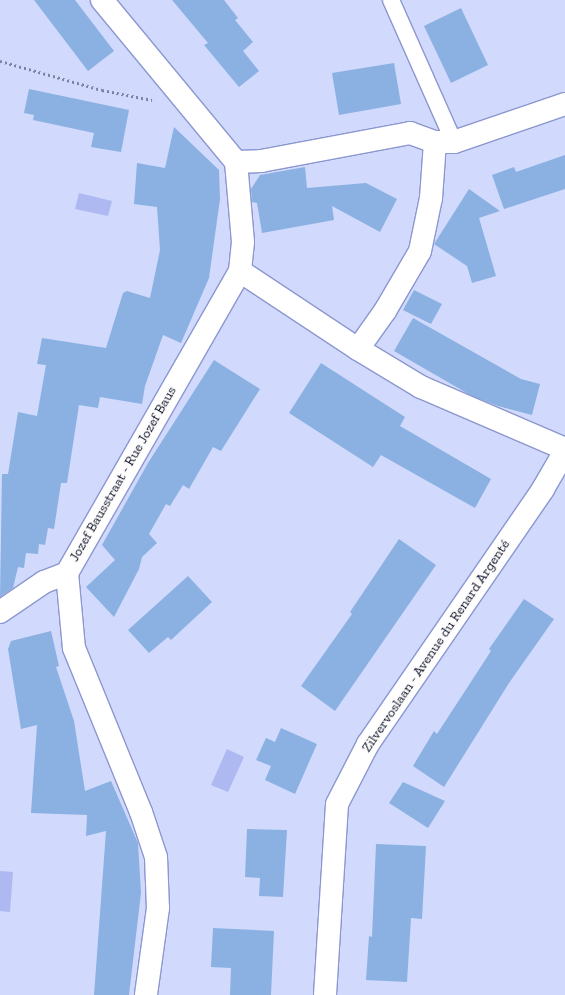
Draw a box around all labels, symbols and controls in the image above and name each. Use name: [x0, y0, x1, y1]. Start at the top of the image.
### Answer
street label: Jozef Bausstraat - Rue Jozef Baus: [66, 383, 180, 565]
street label: Zilvervoslaan - Avenue du Renard Argenté: [358, 536, 514, 756]

